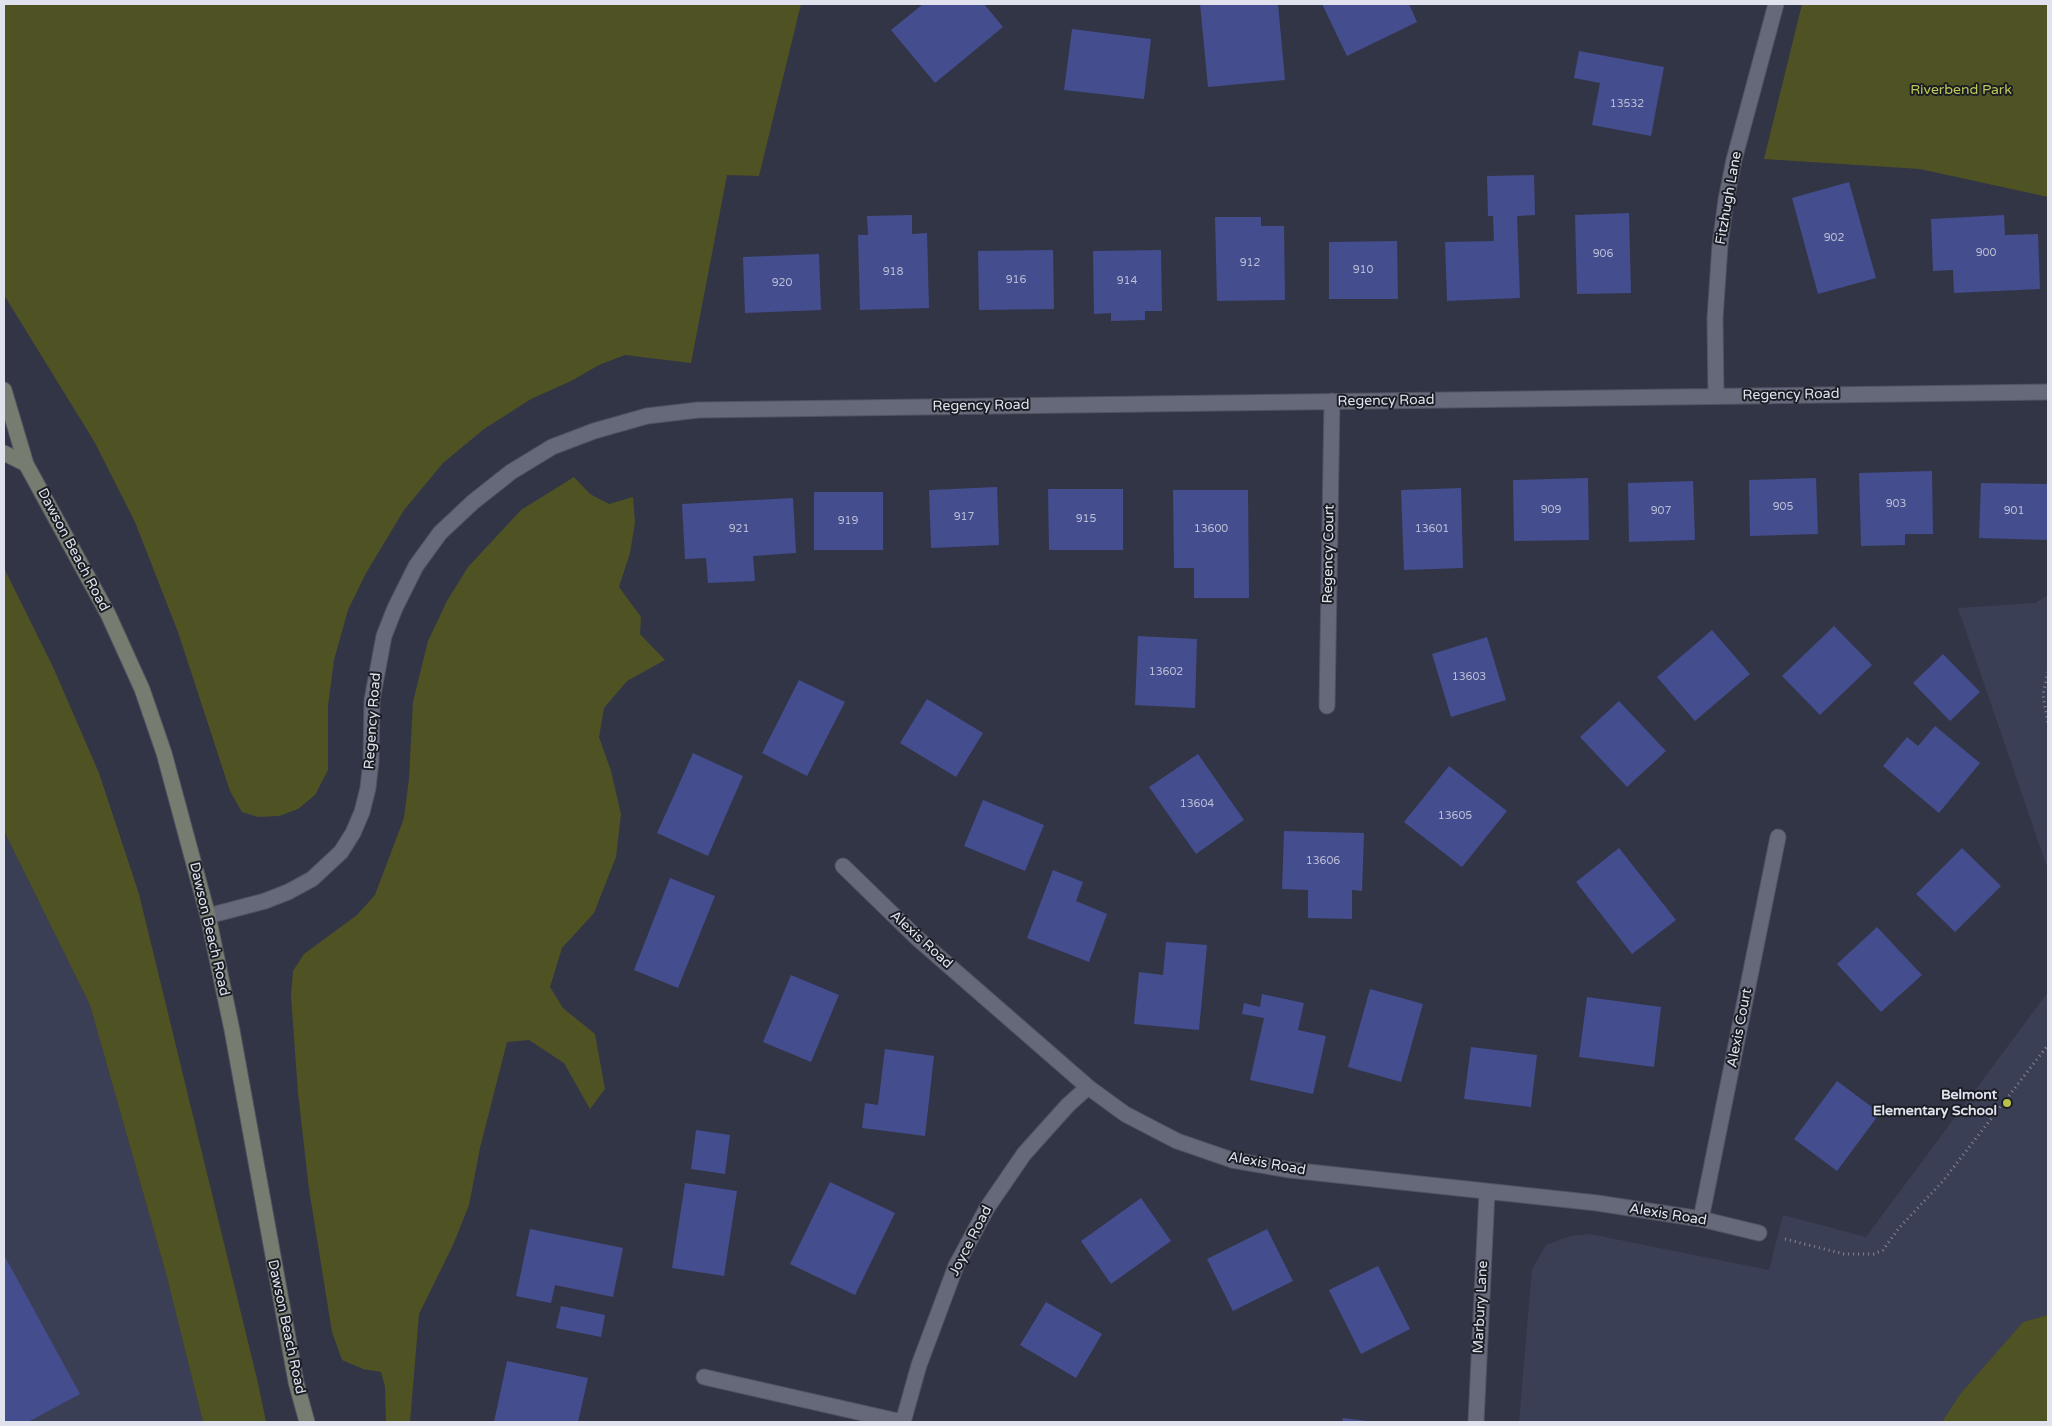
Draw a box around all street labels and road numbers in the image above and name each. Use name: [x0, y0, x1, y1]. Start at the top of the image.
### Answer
street label: Fitzhugh Lane: [1713, 150, 1745, 246]
street label: Regency Road: [1742, 386, 1840, 404]
street label: Regency Road: [1337, 392, 1435, 410]
street label: Regency Road: [932, 397, 1030, 415]
street label: Dawson Beach Road: [33, 486, 113, 614]
street label: Regency Court: [1320, 504, 1338, 604]
street label: Regency Road: [361, 672, 385, 770]
street label: Dawson Beach Road: [185, 860, 233, 998]
street label: Alexis Road: [886, 908, 956, 972]
street label: Alexis Court: [1724, 987, 1756, 1069]
street label: Alexis Road: [1227, 1149, 1307, 1179]
street label: Alexis Road: [1628, 1201, 1708, 1229]
street label: Joyce Road: [946, 1203, 996, 1279]
street label: Dawson Beach Road: [264, 1258, 308, 1396]
street label: Marbury Lane: [1470, 1260, 1492, 1354]

